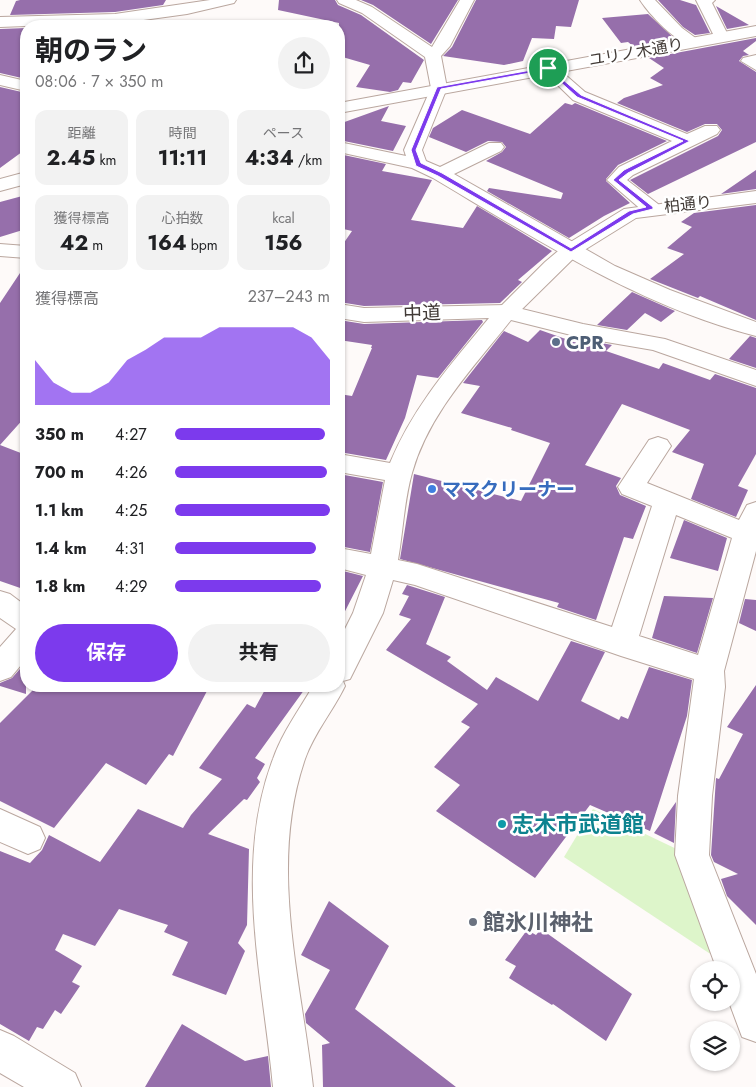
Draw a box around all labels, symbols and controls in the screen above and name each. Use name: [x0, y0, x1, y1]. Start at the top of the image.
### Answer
text: 朝のラン: [35, 30, 147, 71]
street label: ユリノ木通り: [587, 32, 685, 72]
button: share: [278, 37, 330, 89]
pin: [527, 47, 569, 89]
icon: arrive: [534, 54, 562, 82]
text: 08:06 · 7 × 350 m: [35, 70, 164, 93]
text: 距離: [68, 123, 96, 143]
text: 時間: [169, 123, 197, 143]
text: ペース: [263, 123, 304, 143]
text: 2.45: [46, 143, 95, 173]
text: 11:11: [158, 143, 207, 173]
text: 4:34: [245, 143, 294, 173]
text: km: [95, 150, 117, 170]
text: /km: [294, 150, 322, 170]
street label: 柏通り: [663, 190, 713, 218]
text: 獲得標高: [54, 208, 110, 228]
text: 心拍数: [162, 208, 204, 228]
text: kcal: [272, 208, 295, 228]
text: 42: [60, 228, 88, 258]
text: 164: [147, 228, 187, 258]
text: 156: [264, 228, 303, 258]
text: m: [88, 235, 103, 255]
text: bpm: [187, 235, 218, 255]
text: 237–243 m: [248, 285, 330, 308]
text: 獲得標高: [35, 287, 99, 310]
street label: 中道: [403, 299, 441, 327]
place label: CPR: [566, 329, 604, 356]
marker: CPR: [550, 336, 562, 348]
text: 350 m: [35, 423, 84, 446]
text: 4:27: [115, 423, 147, 446]
text: 700 m: [35, 461, 84, 484]
text: 4:26: [115, 461, 147, 484]
place label: ママクリーナー: [442, 476, 575, 503]
marker: ママクリーナー: [426, 483, 438, 495]
text: 1.1 km: [35, 499, 84, 522]
text: 4:25: [115, 499, 147, 522]
text: 1.4 km: [35, 537, 87, 560]
text: 4:31: [115, 537, 145, 560]
text: 1.8 km: [35, 575, 85, 598]
text: 4:29: [115, 575, 147, 598]
button: 保存: [35, 624, 178, 682]
button: 共有: [188, 624, 330, 682]
place label: 志木市武道館: [512, 808, 644, 840]
marker: 志木市武道館: [496, 818, 508, 830]
place label: 館氷川神社: [483, 906, 593, 938]
marker: 館氷川神社: [467, 916, 479, 928]
map controls: [690, 961, 740, 1071]
button: locate: [690, 961, 740, 1011]
button: layers: [690, 1021, 740, 1071]

